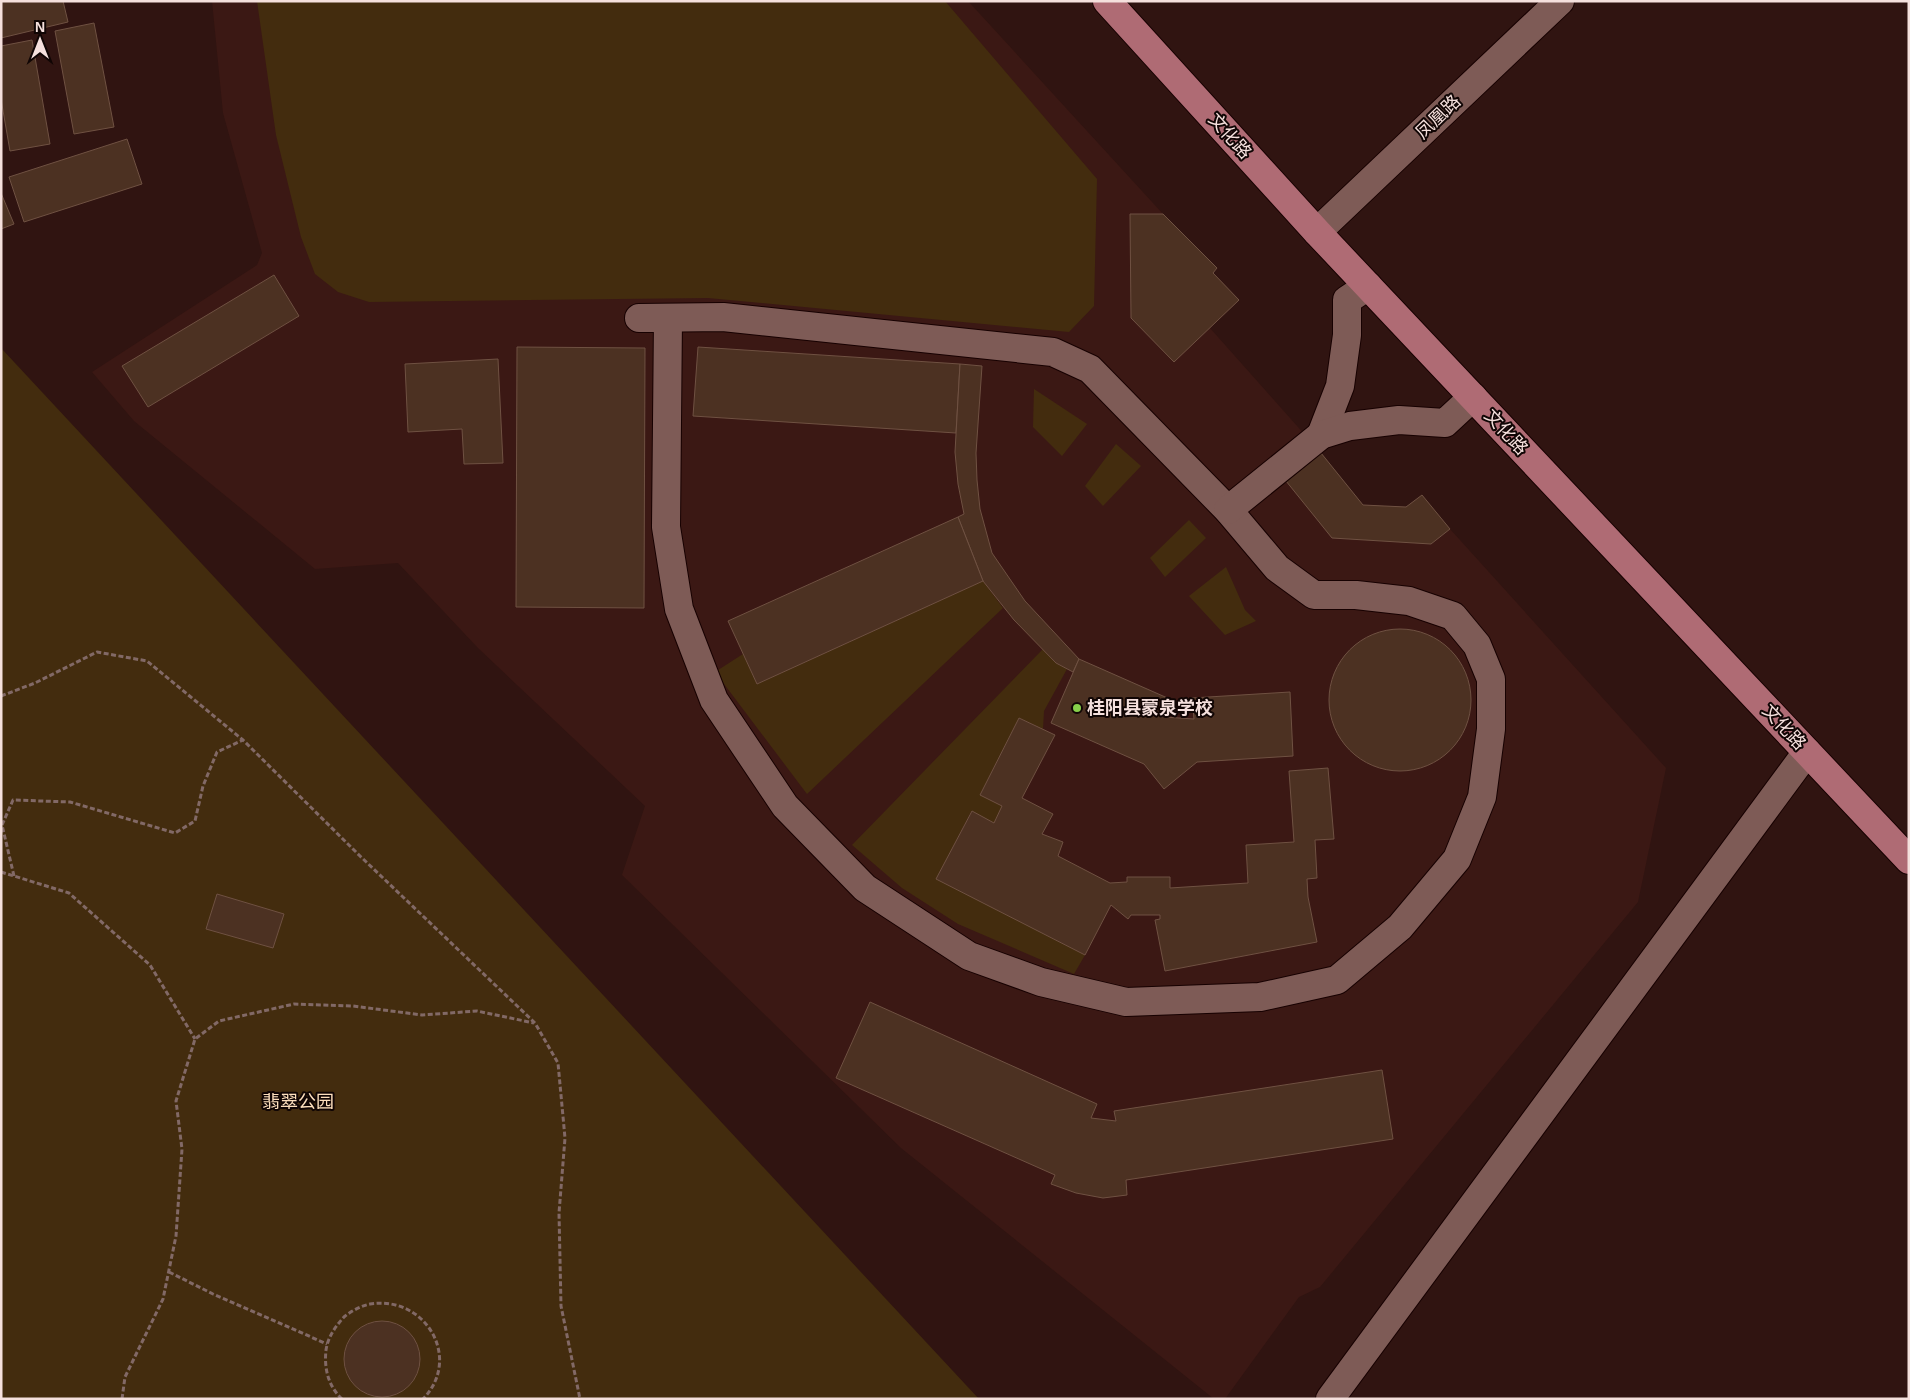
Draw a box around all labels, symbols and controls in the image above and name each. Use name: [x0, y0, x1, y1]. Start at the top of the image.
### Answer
north arrow: [15, 15, 65, 65]
text: N: [35, 19, 45, 35]
street label: 凤凰路: [1412, 91, 1464, 143]
street label: 文化路: [1205, 109, 1255, 163]
street label: 文化路: [1480, 405, 1532, 459]
place label: 桂阳县蒙泉学校: [1087, 698, 1213, 718]
street label: 文化路: [1758, 700, 1810, 754]
marker: 桂阳县蒙泉学校: [1071, 702, 1083, 714]
park label: 翡翠公园: [262, 1092, 334, 1112]

